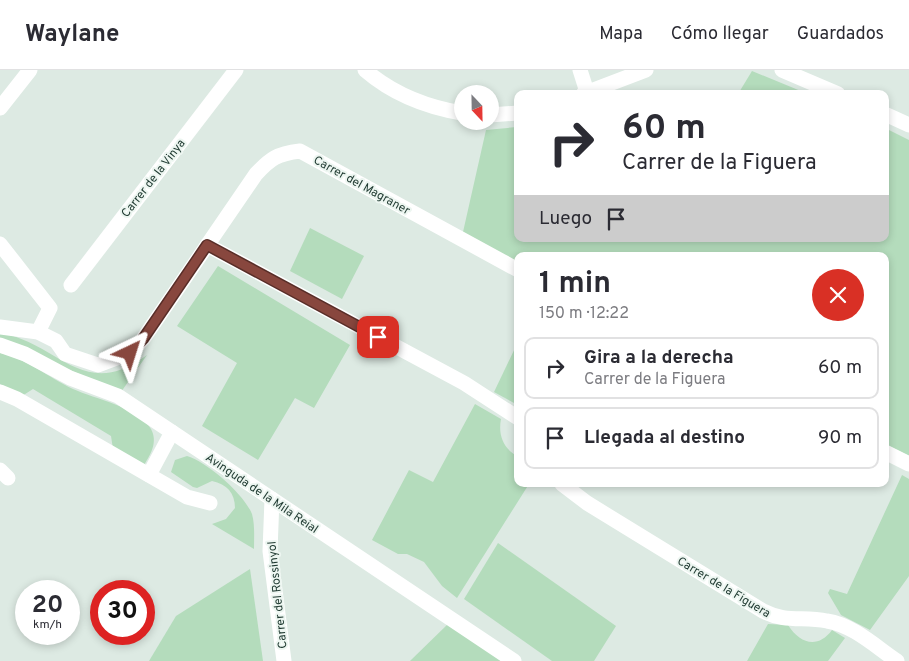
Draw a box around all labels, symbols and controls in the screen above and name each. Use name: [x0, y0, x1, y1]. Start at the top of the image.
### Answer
text: Waylane: [25, 20, 119, 50]
text: Mapa: [599, 23, 643, 46]
text: Cómo llegar: [671, 23, 769, 46]
text: Guardados: [797, 23, 884, 46]
north arrow: [454, 85, 499, 130]
map controls: [454, 85, 499, 130]
text: 60 m: [622, 107, 706, 151]
icon: right: [539, 110, 604, 175]
street label: Carrer de la Vinya: [118, 136, 189, 221]
text: Carrer de la Figuera: [622, 150, 817, 177]
street label: Carrer del Magraner: [310, 153, 413, 219]
icon: arrive: [602, 205, 630, 233]
text: Luego: [539, 207, 592, 231]
text: 1 min: [539, 266, 611, 303]
button: close: [812, 269, 864, 321]
text: 150 m · 12:22: [539, 304, 629, 324]
pin: [357, 316, 399, 358]
icon: arrive: [364, 323, 392, 351]
position arrow: [103, 326, 155, 378]
text: Gira a la derecha: [584, 346, 734, 370]
icon: right: [541, 354, 569, 382]
text: 60 m: [818, 356, 862, 380]
text: Carrer de la Figuera: [584, 370, 726, 390]
icon: arrive: [541, 424, 569, 452]
text: Llegada al destino: [584, 426, 745, 450]
text: 90 m: [818, 426, 862, 450]
street label: Avinguda de la Mila Reial: [202, 450, 321, 538]
street label: Carrer del Rossinyol: [264, 540, 292, 649]
street label: Carrer de la Figuera: [674, 554, 773, 622]
speed limit sign: 30: [90, 580, 155, 645]
text: 20: [32, 590, 63, 622]
text: km/h: [33, 617, 62, 633]

